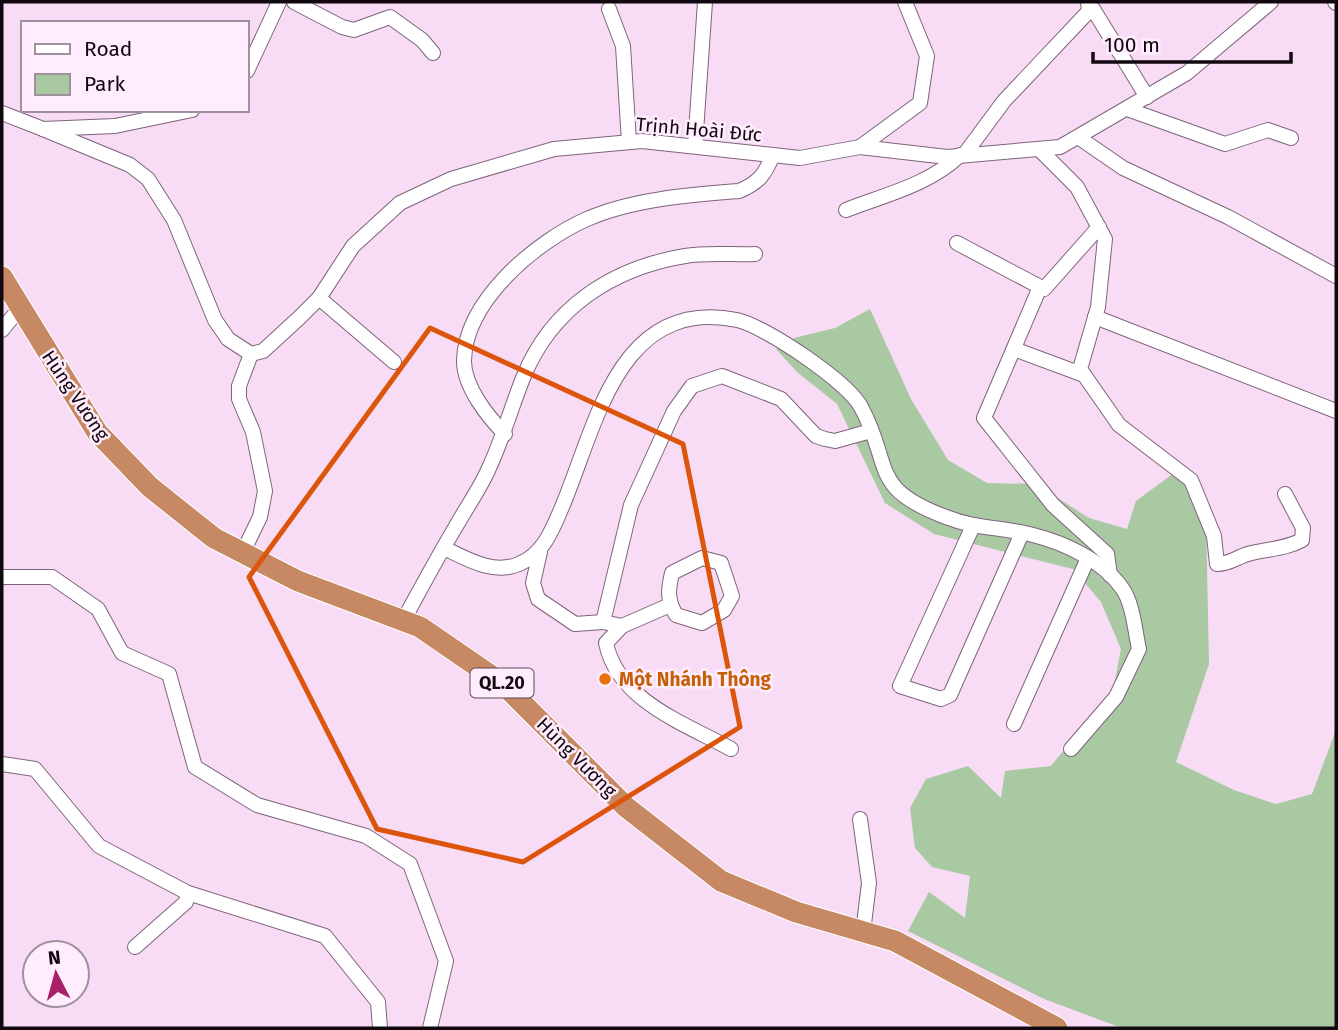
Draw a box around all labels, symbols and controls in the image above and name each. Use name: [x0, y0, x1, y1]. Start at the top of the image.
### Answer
legend: [21, 21, 248, 112]
scale bar: [1093, 21, 1291, 65]
text: 100 m: [1104, 32, 1160, 58]
text: Road: [84, 36, 132, 62]
text: Park: [84, 71, 126, 97]
street label: Trịnh Hoài Đức: [635, 113, 763, 146]
street label: Hùng Vương: [37, 346, 114, 445]
road number: QL.20: [470, 668, 534, 698]
place label: Một Nhánh Thông: [619, 668, 772, 691]
marker: Một Nhánh Thông: [597, 671, 613, 687]
street label: Hùng Vương: [532, 713, 621, 802]
north arrow: [21, 939, 91, 1009]
text: N: [47, 945, 62, 970]

